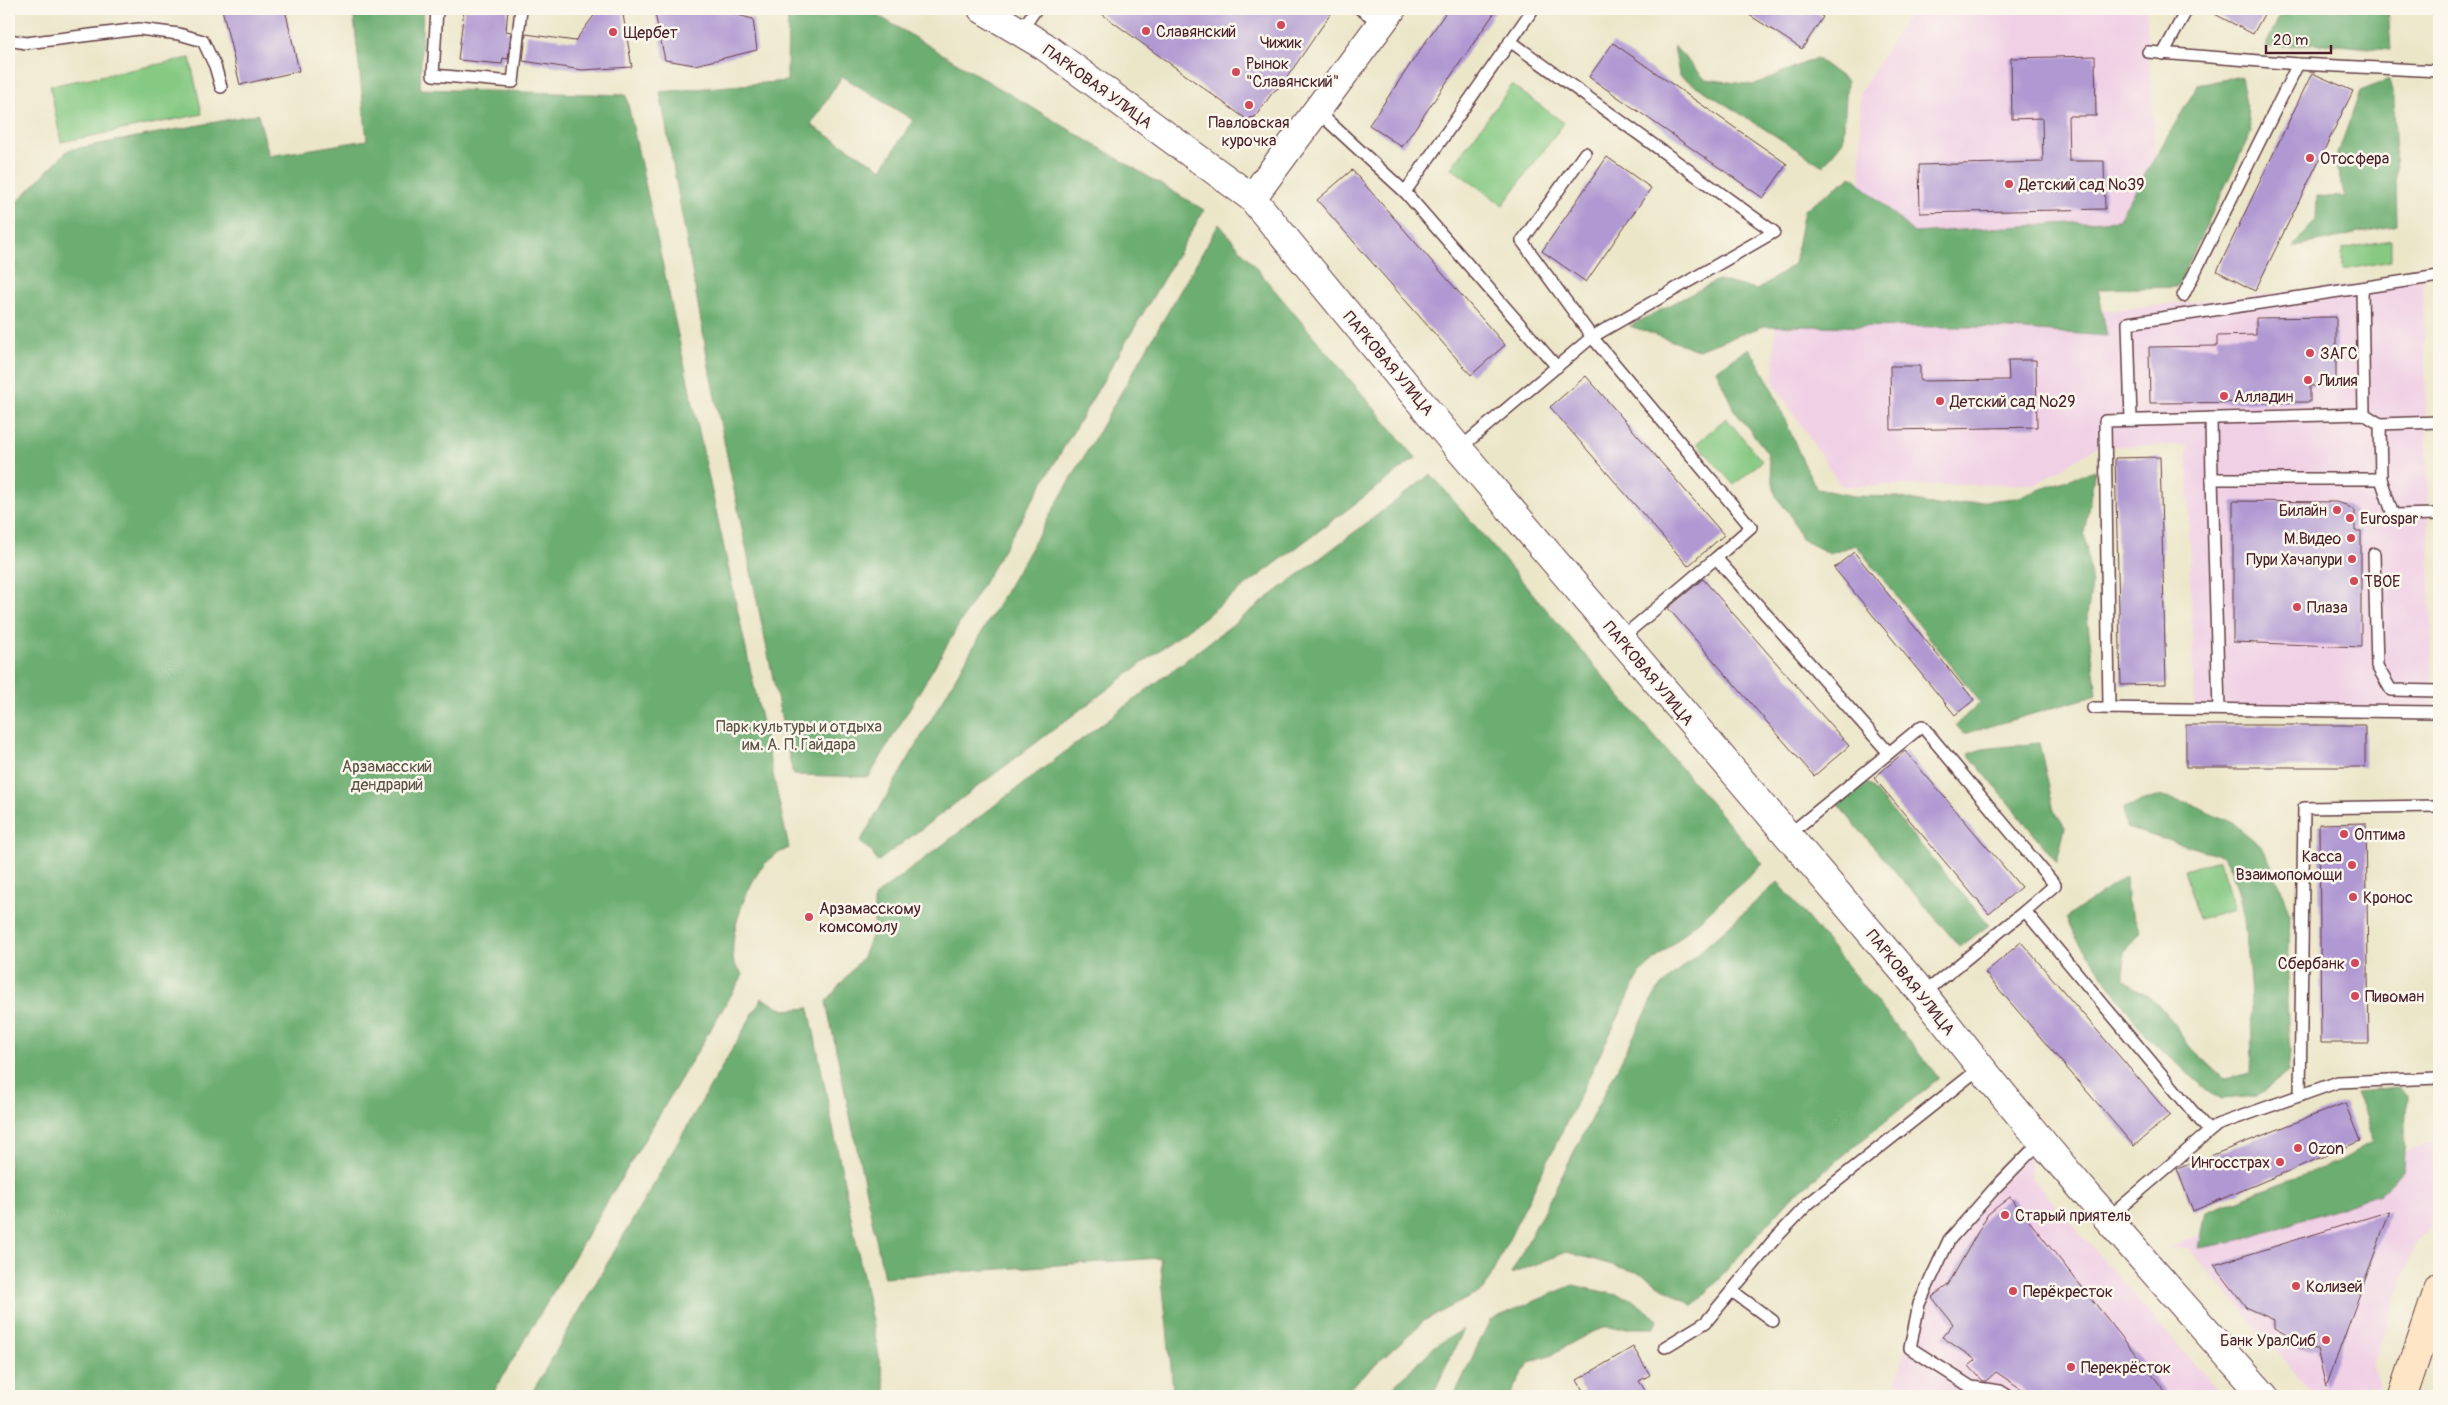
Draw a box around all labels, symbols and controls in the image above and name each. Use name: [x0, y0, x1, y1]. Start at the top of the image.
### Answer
marker: Чижик: [1275, 19, 1287, 31]
place label: Славянский: [1156, 22, 1236, 42]
scale bar: [2266, 22, 2330, 54]
place label: Щербет: [623, 23, 678, 43]
marker: Славянский: [1140, 25, 1152, 37]
marker: Щербет: [607, 26, 619, 38]
text: 20 m: [2273, 31, 2308, 50]
place label: Чижик: [1260, 33, 1302, 53]
street label: ПАРКОВАЯ УЛИЦА: [1039, 41, 1156, 133]
place label: Рынок "Славянский": [1246, 54, 1339, 92]
marker: Рынок "Славянский": [1230, 66, 1242, 78]
marker: Павловская курочка: [1243, 99, 1255, 111]
place label: Павловская курочка: [1208, 113, 1290, 151]
place label: Отосфера: [2320, 149, 2389, 169]
marker: Отосфера: [2304, 152, 2316, 164]
place label: Детский сад №39: [2018, 175, 2144, 195]
marker: Детский сад №39: [2003, 178, 2015, 190]
street label: ПАРКОВАЯ УЛИЦА: [1339, 307, 1438, 420]
place label: ЗАГС: [2320, 344, 2358, 364]
marker: ЗАГС: [2304, 347, 2316, 359]
place label: Лилия: [2317, 371, 2358, 391]
marker: Лилия: [2302, 374, 2314, 386]
place label: Алладин: [2234, 387, 2293, 407]
marker: Алладин: [2218, 390, 2230, 402]
place label: Детский сад №29: [1949, 392, 2075, 412]
marker: Детский сад №29: [1934, 395, 1946, 407]
place label: Билайн: [2279, 501, 2327, 521]
marker: Билайн: [2331, 504, 2343, 516]
place label: Eurospar: [2360, 509, 2418, 529]
marker: Eurospar: [2344, 512, 2356, 524]
place label: М.Видео: [2284, 529, 2341, 549]
marker: М.Видео: [2345, 532, 2357, 544]
place label: Пури Хачапури: [2246, 550, 2342, 570]
marker: Пури Хачапури: [2346, 553, 2358, 565]
place label: ТВОЕ: [2364, 572, 2400, 592]
marker: ТВОЕ: [2348, 575, 2360, 587]
place label: Плаза: [2307, 598, 2348, 618]
marker: Плаза: [2291, 601, 2303, 613]
street label: ПАРКОВАЯ УЛИЦА: [1599, 617, 1698, 730]
park label: Парк культуры и отдыха им. А. П. Гайдара: [716, 717, 882, 755]
park label: Арзамасский дендрарий: [342, 757, 432, 795]
place label: Оптима: [2354, 825, 2405, 845]
marker: Оптима: [2338, 828, 2350, 840]
place label: Касса Взаимопомощи: [2236, 847, 2342, 885]
marker: Касса Взаимопомощи: [2346, 859, 2358, 871]
place label: Кронос: [2363, 888, 2413, 908]
marker: Кронос: [2347, 891, 2359, 903]
place label: Арзамасскому комсомолу: [819, 899, 921, 937]
marker: Арзамасскому комсомолу: [803, 911, 815, 923]
street label: ПАРКОВАЯ УЛИЦА: [1862, 926, 1959, 1039]
place label: Сбербанк: [2278, 954, 2345, 974]
marker: Сбербанк: [2349, 957, 2361, 969]
place label: Пивоман: [2365, 987, 2424, 1007]
marker: Пивоман: [2349, 990, 2361, 1002]
place label: Ozon: [2308, 1139, 2344, 1159]
marker: Ozon: [2292, 1142, 2304, 1154]
place label: Ингосстрах: [2191, 1153, 2270, 1173]
marker: Ингосстрах: [2274, 1156, 2286, 1168]
place label: Старый приятель: [2015, 1206, 2131, 1226]
marker: Старый приятель: [1999, 1209, 2011, 1221]
place label: Колизей: [2306, 1277, 2363, 1297]
marker: Колизей: [2290, 1280, 2302, 1292]
place label: Перёкресток: [2023, 1282, 2113, 1302]
marker: Перёкресток: [2007, 1285, 2019, 1297]
place label: Банк УралСиб: [2220, 1331, 2316, 1351]
marker: Банк УралСиб: [2320, 1334, 2332, 1346]
place label: Перекрёсток: [2081, 1358, 2171, 1378]
marker: Перекрёсток: [2065, 1361, 2077, 1373]

